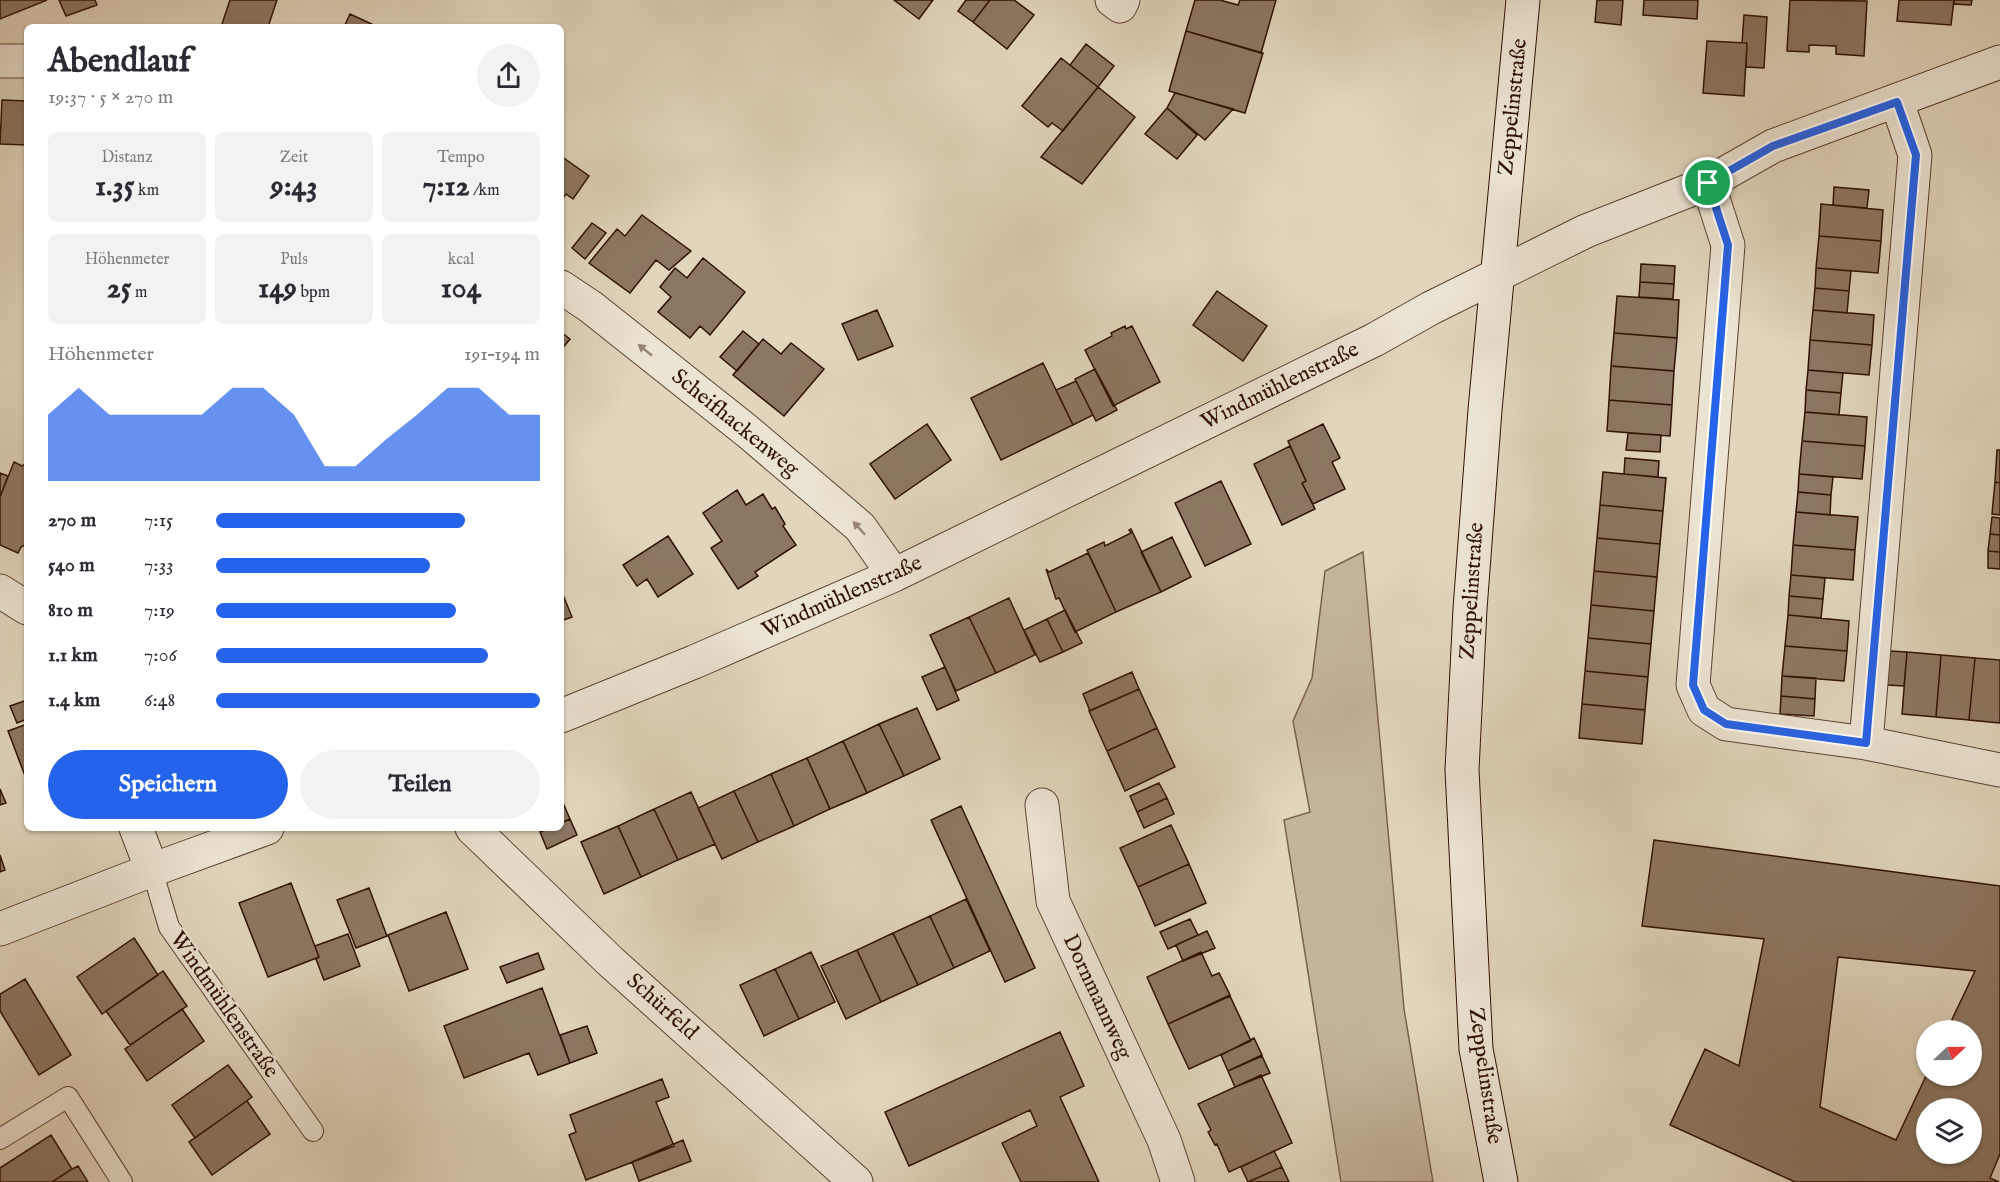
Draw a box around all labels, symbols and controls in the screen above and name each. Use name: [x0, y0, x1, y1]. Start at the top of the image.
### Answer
street label: Zeppelinstraße: [1492, 37, 1534, 177]
text: Abendlauf: [48, 41, 191, 83]
button: share: [477, 44, 540, 107]
text: 19:37 · 5 × 270 m: [48, 85, 173, 110]
text: Distanz: [101, 148, 153, 168]
text: Zeit: [280, 148, 308, 168]
text: Tempo: [437, 148, 485, 168]
pin: [1682, 157, 1733, 208]
icon: arrive: [1691, 166, 1724, 199]
text: 1.35: [95, 168, 135, 206]
text: 9:43: [271, 168, 317, 206]
text: 7:12: [422, 168, 470, 206]
text: km: [135, 181, 159, 201]
text: /km: [470, 181, 500, 201]
text: Höhenmeter: [85, 250, 169, 270]
text: Puls: [280, 250, 308, 270]
text: kcal: [448, 250, 474, 270]
text: 25: [107, 270, 132, 308]
text: 149: [258, 270, 297, 308]
text: 104: [441, 270, 481, 308]
text: m: [132, 283, 147, 303]
text: bpm: [297, 283, 330, 303]
street label: Windmühlenstraße: [1196, 336, 1364, 436]
text: Höhenmeter: [48, 342, 154, 367]
text: 191–194 m: [464, 342, 540, 367]
one-way arrow: [637, 344, 653, 357]
street label: Scheifhackenweg: [665, 363, 805, 484]
text: 270 m: [48, 508, 96, 533]
text: 7:15: [144, 508, 173, 533]
one-way arrow: [852, 521, 866, 536]
street label: Zeppelinstraße: [1453, 521, 1491, 661]
street label: Windmühlenstraße: [758, 549, 926, 645]
text: 540 m: [48, 553, 95, 578]
text: 7:33: [144, 553, 174, 578]
text: 810 m: [48, 598, 93, 623]
text: 7:19: [144, 598, 175, 623]
text: 1.1 km: [48, 643, 98, 668]
text: 7:06: [144, 643, 177, 668]
text: 1.4 km: [48, 688, 100, 713]
text: 6:48: [144, 688, 175, 713]
button: Speichern: [48, 750, 288, 819]
button: Teilen: [300, 750, 540, 819]
street label: Windmühlenstraße: [163, 926, 285, 1084]
street label: Dornmannweg: [1056, 930, 1139, 1065]
street label: Schürfeld: [620, 967, 704, 1047]
street label: Zeppelinstraße: [1462, 1006, 1508, 1146]
north arrow: [1916, 1020, 1982, 1086]
map controls: [1916, 1020, 1982, 1164]
button: layers: [1916, 1098, 1982, 1164]

